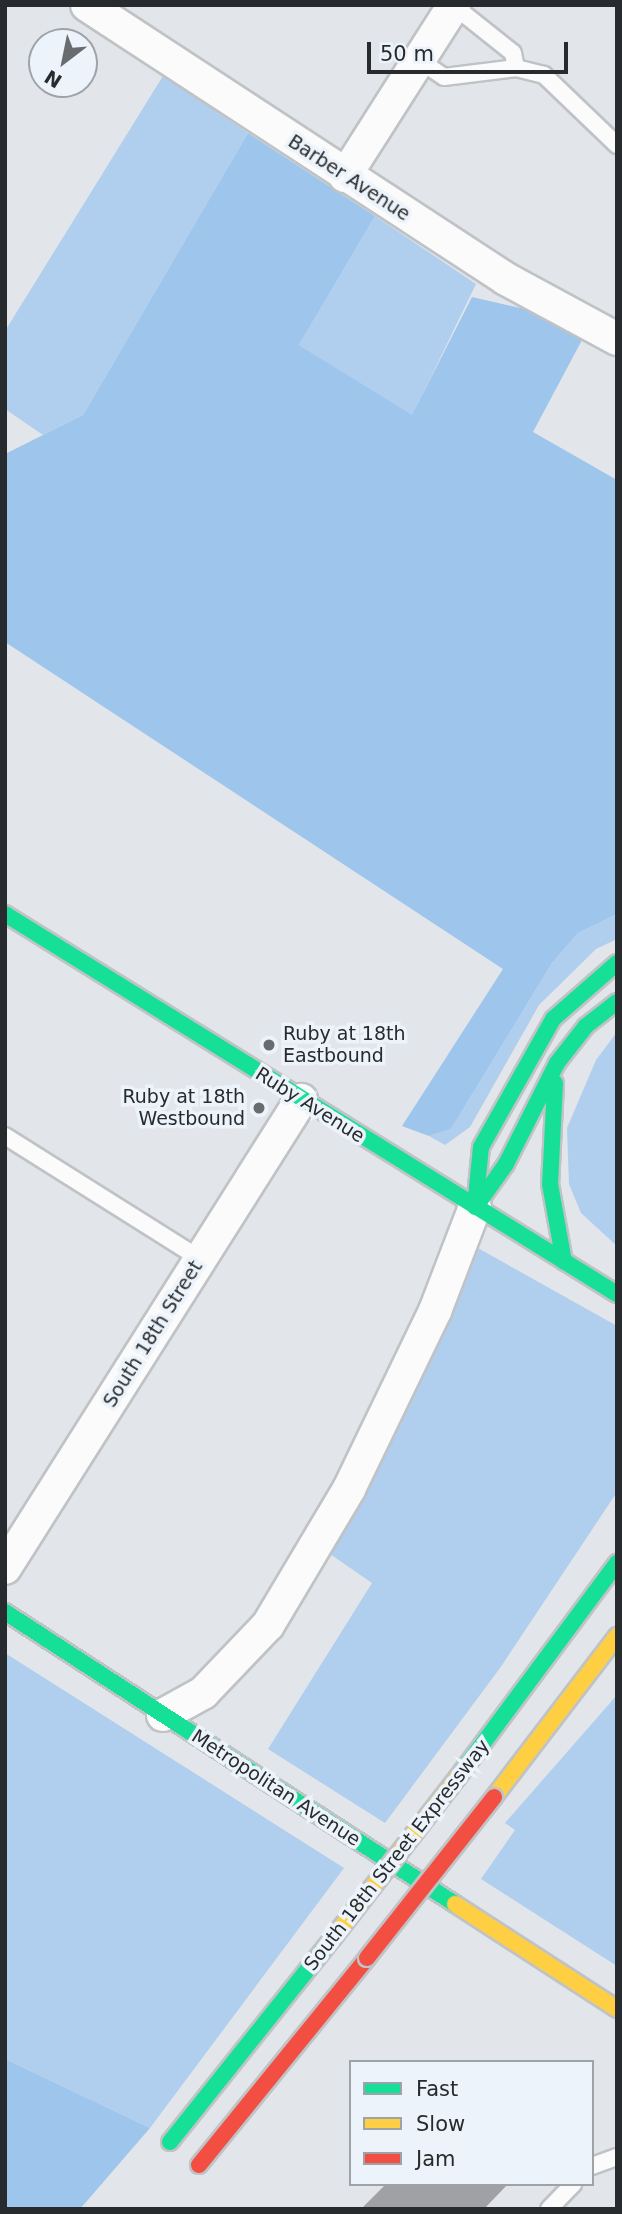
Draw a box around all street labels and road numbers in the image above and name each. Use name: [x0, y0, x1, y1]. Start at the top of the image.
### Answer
street label: Barber Avenue: [284, 130, 414, 226]
street label: Ruby Avenue: [251, 1062, 369, 1148]
street label: South 18th Street: [99, 1256, 207, 1412]
street label: Metropolitan Avenue: [187, 1725, 365, 1851]
street label: South 18th Street Expressway: [300, 1735, 494, 1975]

